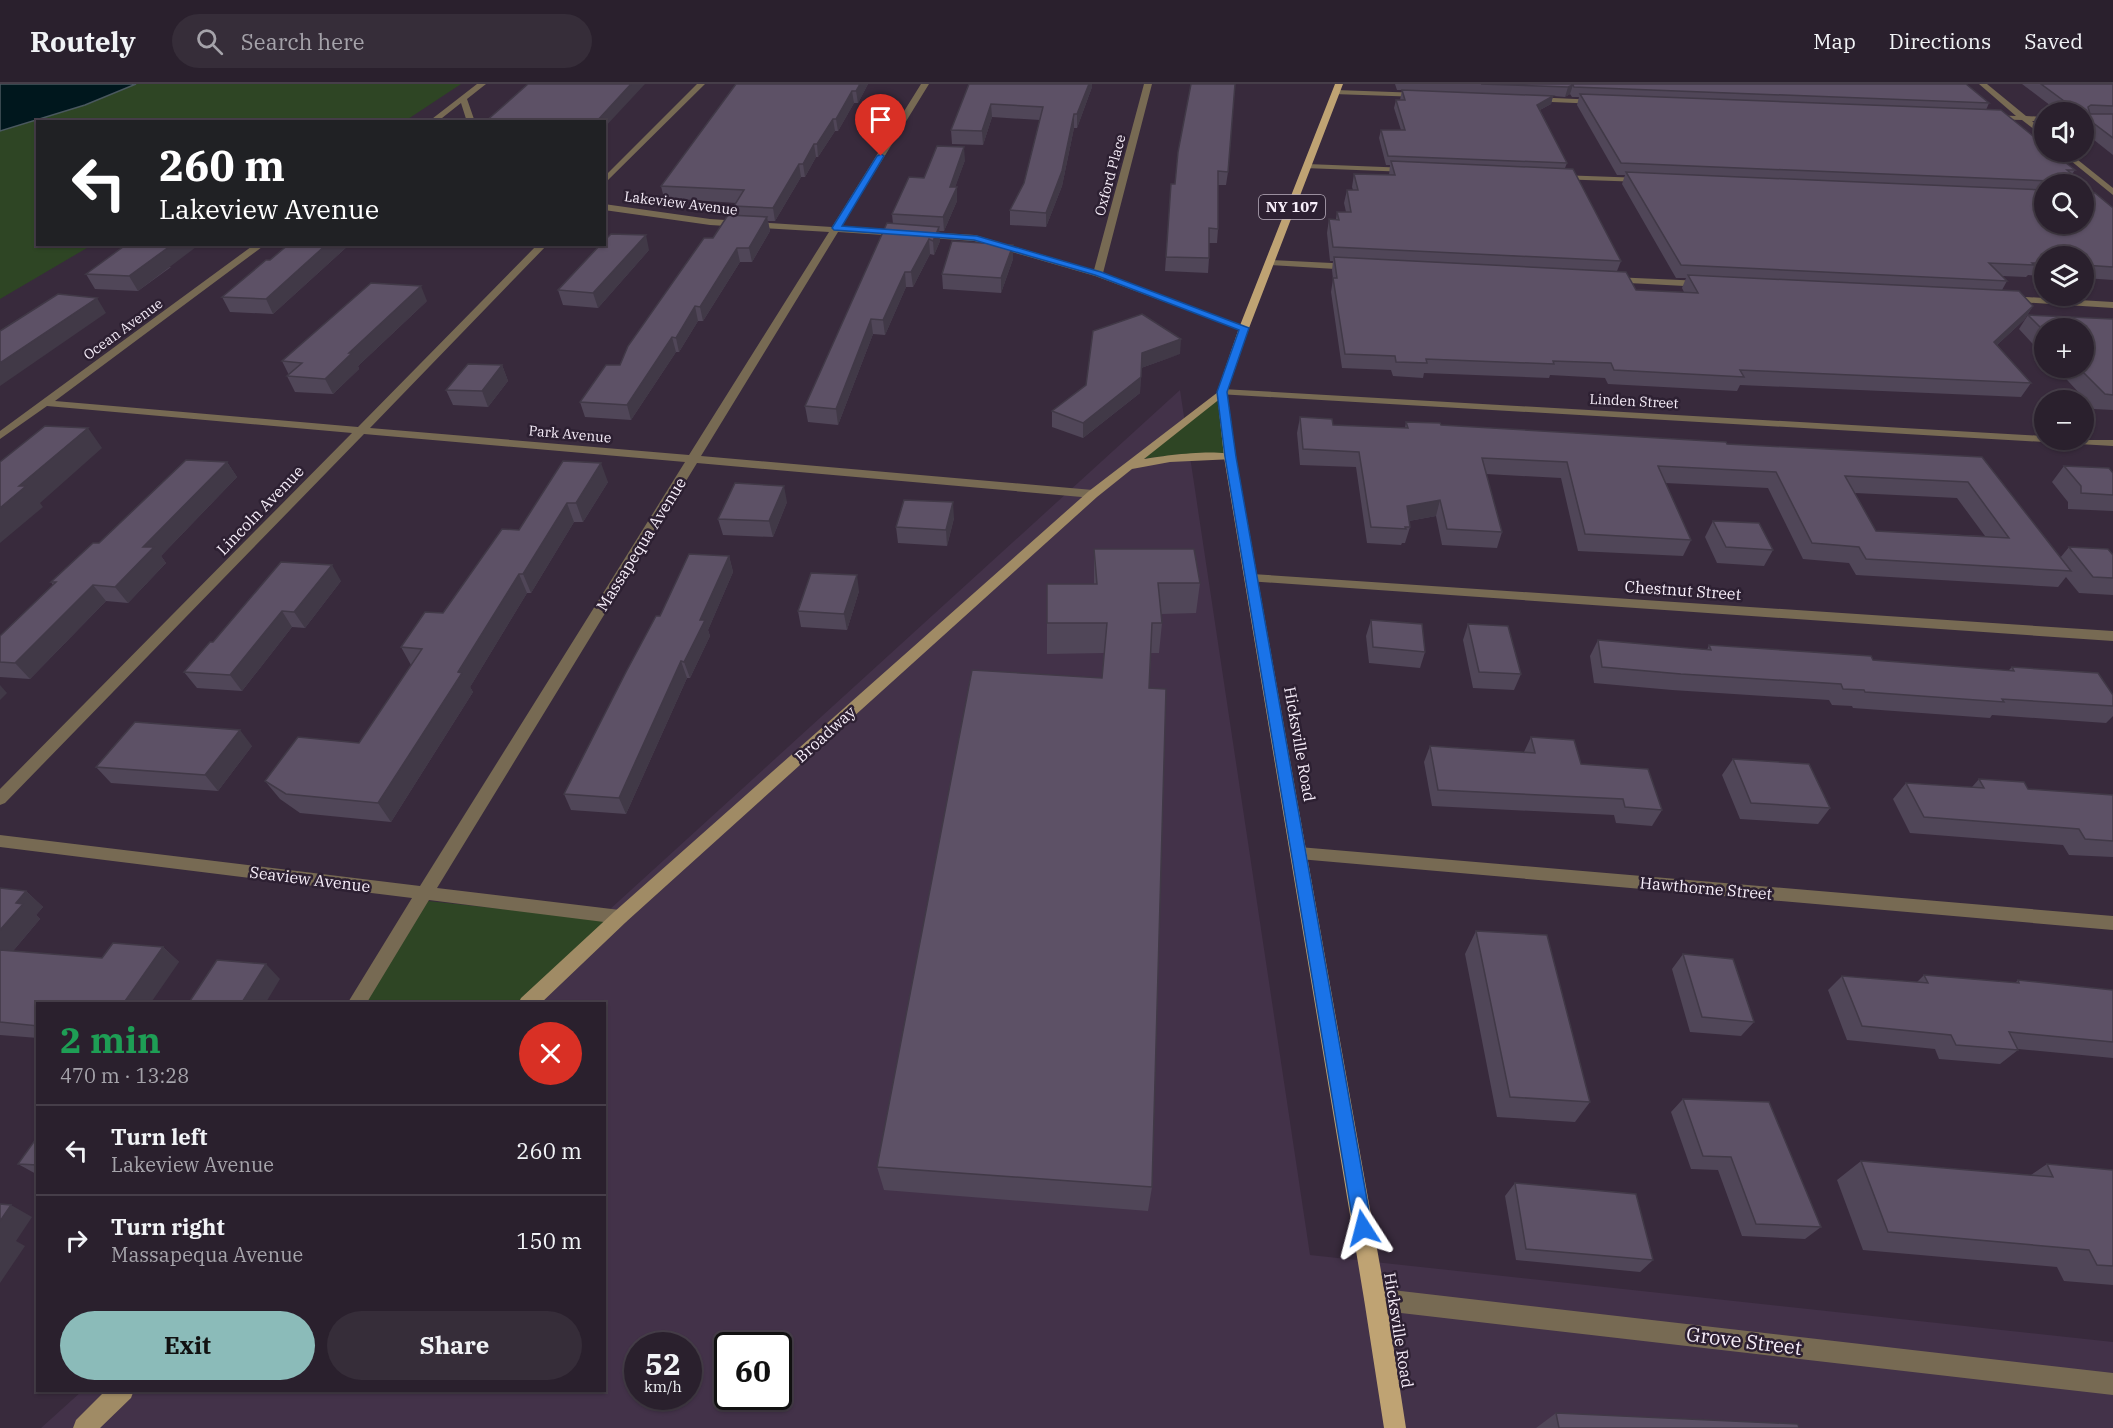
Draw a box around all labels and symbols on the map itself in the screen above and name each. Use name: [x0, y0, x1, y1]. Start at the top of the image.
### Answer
pin: [855, 94, 906, 156]
street label: Oxford Place: [1090, 132, 1130, 218]
street label: Lakeview Avenue: [623, 187, 739, 219]
road number: NY 107: [1259, 195, 1325, 219]
street label: Ocean Avenue: [80, 294, 166, 364]
street label: Linden Street: [1589, 390, 1679, 412]
street label: Park Avenue: [528, 421, 612, 447]
street label: Lincoln Avenue: [212, 461, 308, 559]
street label: Massapequa Avenue: [592, 473, 690, 615]
street label: Chestnut Street: [1624, 576, 1742, 604]
street label: Hicksville Road: [1280, 685, 1320, 803]
street label: Broadway: [790, 701, 860, 766]
street label: Seaview Avenue: [249, 862, 371, 896]
street label: Hawthorne Street: [1639, 872, 1773, 904]
position arrow: [1331, 1196, 1395, 1260]
street label: Hicksville Road: [1380, 1271, 1418, 1389]
street label: Grove Street: [1685, 1320, 1803, 1361]
speed limit sign: 60: [714, 1332, 792, 1410]

